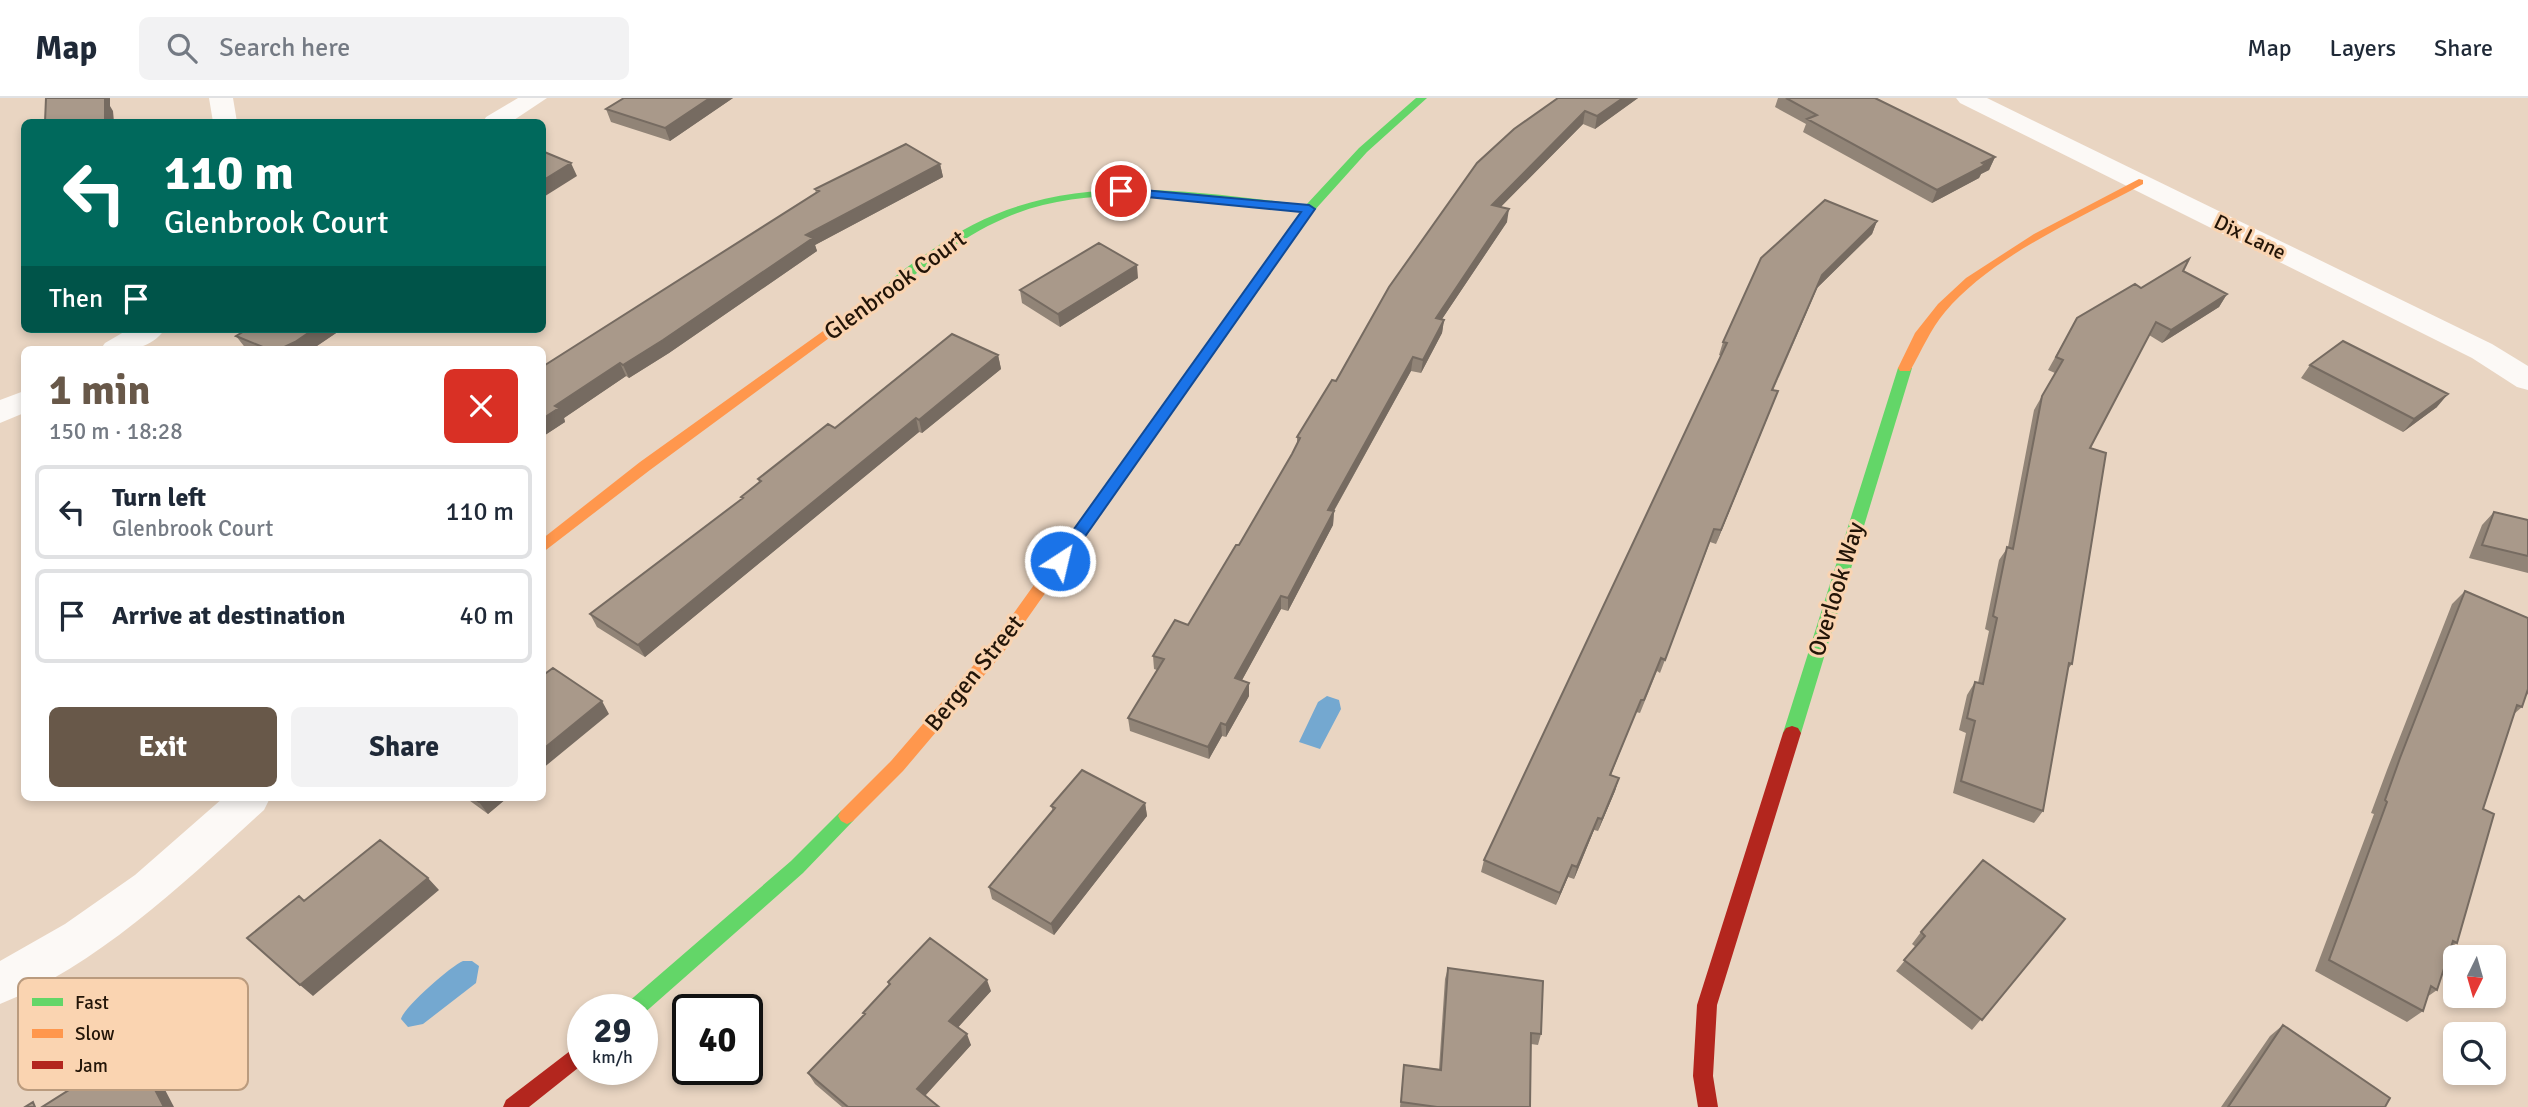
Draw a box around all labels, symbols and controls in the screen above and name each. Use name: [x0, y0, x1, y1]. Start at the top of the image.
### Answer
search box: [139, 17, 629, 80]
text: Map: [35, 28, 97, 69]
icon: search: [163, 29, 201, 67]
text: Search here: [219, 32, 350, 64]
text: Map: [2247, 33, 2292, 63]
text: Layers: [2330, 33, 2396, 63]
text: Share: [2434, 33, 2493, 63]
text: 110 m: [164, 143, 294, 203]
icon: left: [49, 147, 140, 238]
pin: [1091, 161, 1151, 221]
icon: arrive: [1102, 172, 1140, 210]
text: Glenbrook Court: [164, 203, 388, 242]
street label: Dix Lane: [2210, 208, 2290, 266]
street label: Glenbrook Court: [818, 223, 972, 347]
icon: arrive: [117, 280, 155, 318]
text: Then: [49, 283, 103, 315]
text: 1 min: [49, 365, 150, 416]
button: close: [444, 369, 518, 443]
text: 150 m · 18:28: [49, 417, 183, 446]
text: Turn left: [112, 482, 206, 514]
icon: left: [53, 493, 91, 531]
text: 110 m: [445, 496, 514, 528]
text: Glenbrook Court: [112, 514, 273, 543]
street label: Overlook Way: [1801, 518, 1871, 660]
position arrow: [1023, 524, 1097, 598]
icon: arrive: [53, 597, 91, 635]
text: Arrive at destination: [112, 600, 345, 632]
text: 40 m: [459, 600, 514, 632]
street label: Bergen Street: [918, 609, 1030, 737]
button: Exit: [49, 707, 277, 787]
button: Share: [291, 707, 518, 787]
north arrow: [2443, 945, 2506, 1008]
map controls: [2443, 945, 2506, 1085]
legend: [18, 978, 248, 1090]
text: Fast: [75, 991, 109, 1015]
speed limit sign: 40: [672, 994, 763, 1085]
text: 29: [594, 1009, 631, 1052]
text: Slow: [75, 1022, 115, 1046]
button: search: [2443, 1022, 2506, 1085]
text: km/h: [592, 1046, 633, 1068]
text: Jam: [75, 1054, 108, 1078]

